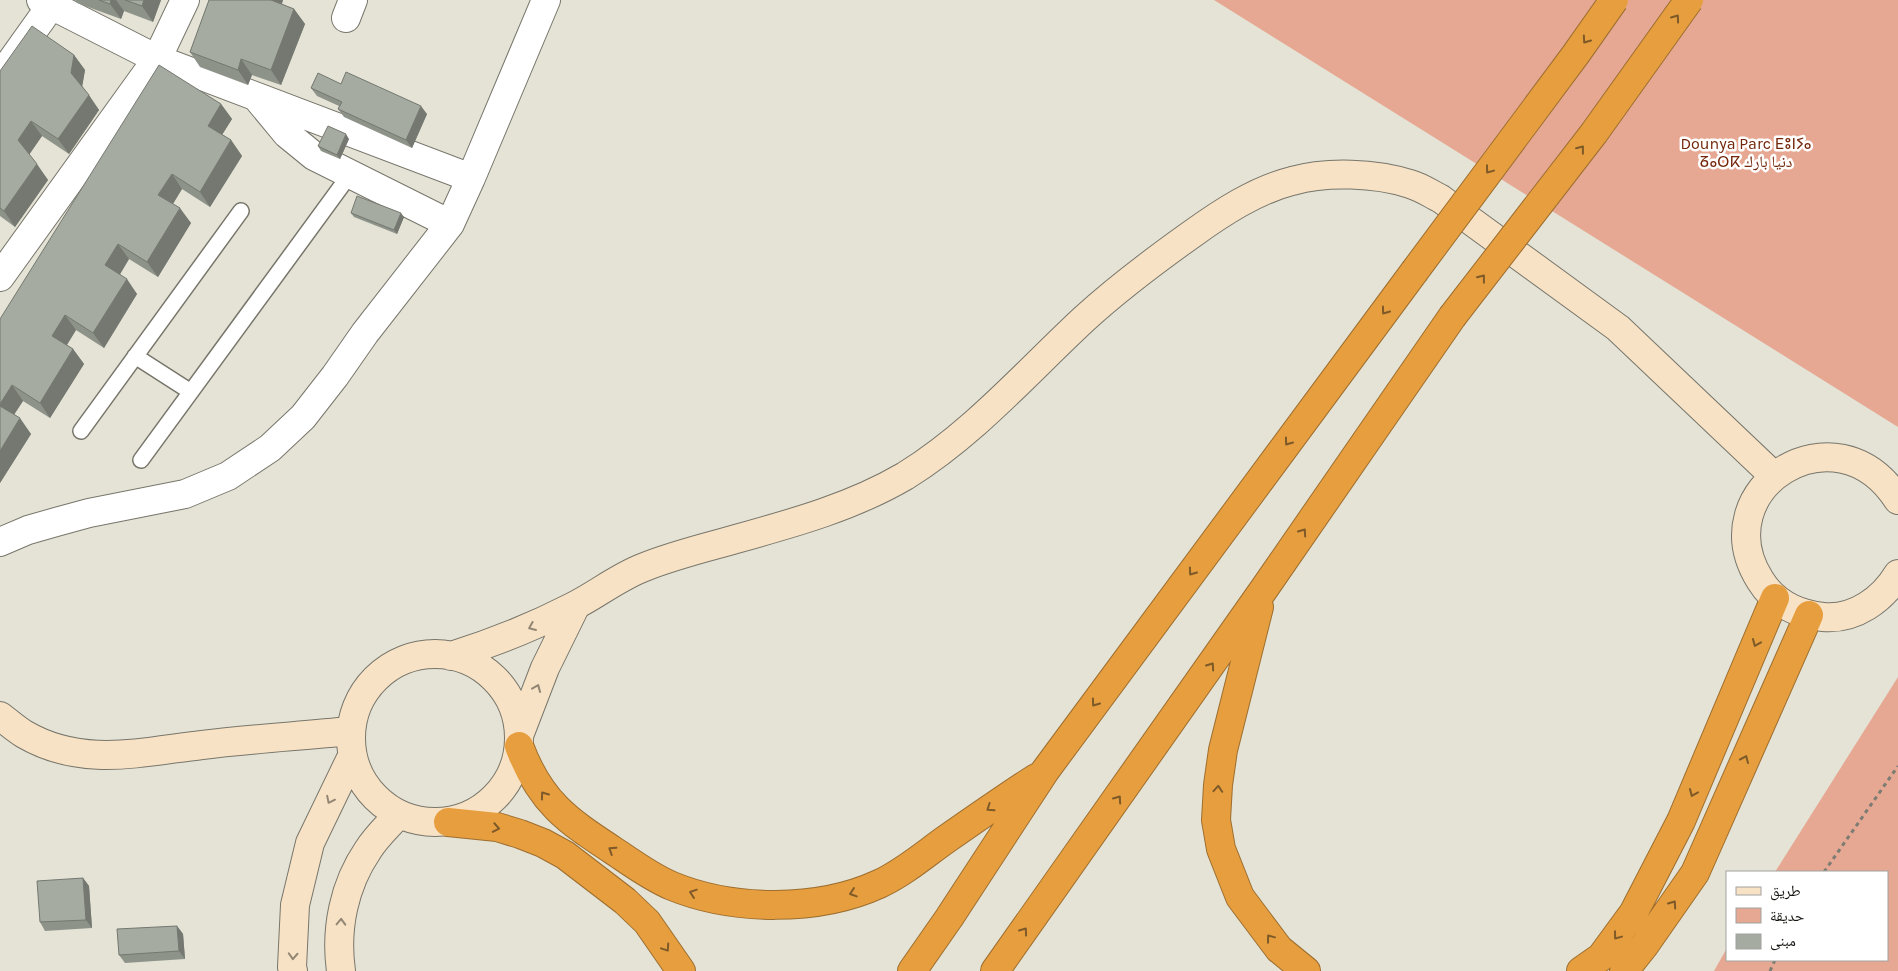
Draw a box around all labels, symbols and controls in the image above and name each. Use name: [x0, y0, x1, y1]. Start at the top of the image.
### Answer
one-way arrow: [1670, 14, 1679, 24]
one-way arrow: [1583, 34, 1592, 44]
park label: Dounya Parc ⴹⵓⵏⵢⴰ ⵒⴰⵔⴽ دنيا بارك: [1681, 134, 1811, 171]
one-way arrow: [1575, 146, 1584, 155]
one-way arrow: [1487, 164, 1495, 173]
one-way arrow: [1476, 275, 1484, 284]
one-way arrow: [1382, 305, 1391, 315]
one-way arrow: [1286, 436, 1294, 445]
one-way arrow: [1297, 528, 1306, 538]
one-way arrow: [1189, 566, 1198, 576]
one-way arrow: [528, 620, 537, 631]
one-way arrow: [1752, 638, 1762, 647]
one-way arrow: [1205, 662, 1214, 671]
one-way arrow: [530, 684, 541, 693]
one-way arrow: [1093, 697, 1101, 706]
one-way arrow: [1739, 755, 1750, 764]
one-way arrow: [1212, 785, 1223, 793]
one-way arrow: [1689, 788, 1700, 797]
one-way arrow: [541, 791, 550, 801]
one-way arrow: [326, 795, 337, 804]
one-way arrow: [1112, 795, 1121, 805]
one-way arrow: [987, 802, 996, 811]
one-way arrow: [491, 822, 500, 832]
one-way arrow: [609, 847, 618, 856]
legend: [1726, 871, 1888, 961]
text: طريق: [1770, 882, 1801, 901]
one-way arrow: [849, 887, 857, 897]
one-way arrow: [689, 889, 698, 899]
one-way arrow: [1667, 900, 1676, 909]
text: حديقة: [1770, 907, 1805, 925]
one-way arrow: [335, 918, 346, 926]
one-way arrow: [1018, 927, 1027, 937]
one-way arrow: [1614, 930, 1622, 939]
text: مبنى: [1770, 932, 1796, 951]
one-way arrow: [1268, 935, 1276, 944]
one-way arrow: [660, 942, 669, 951]
one-way arrow: [287, 952, 298, 960]

